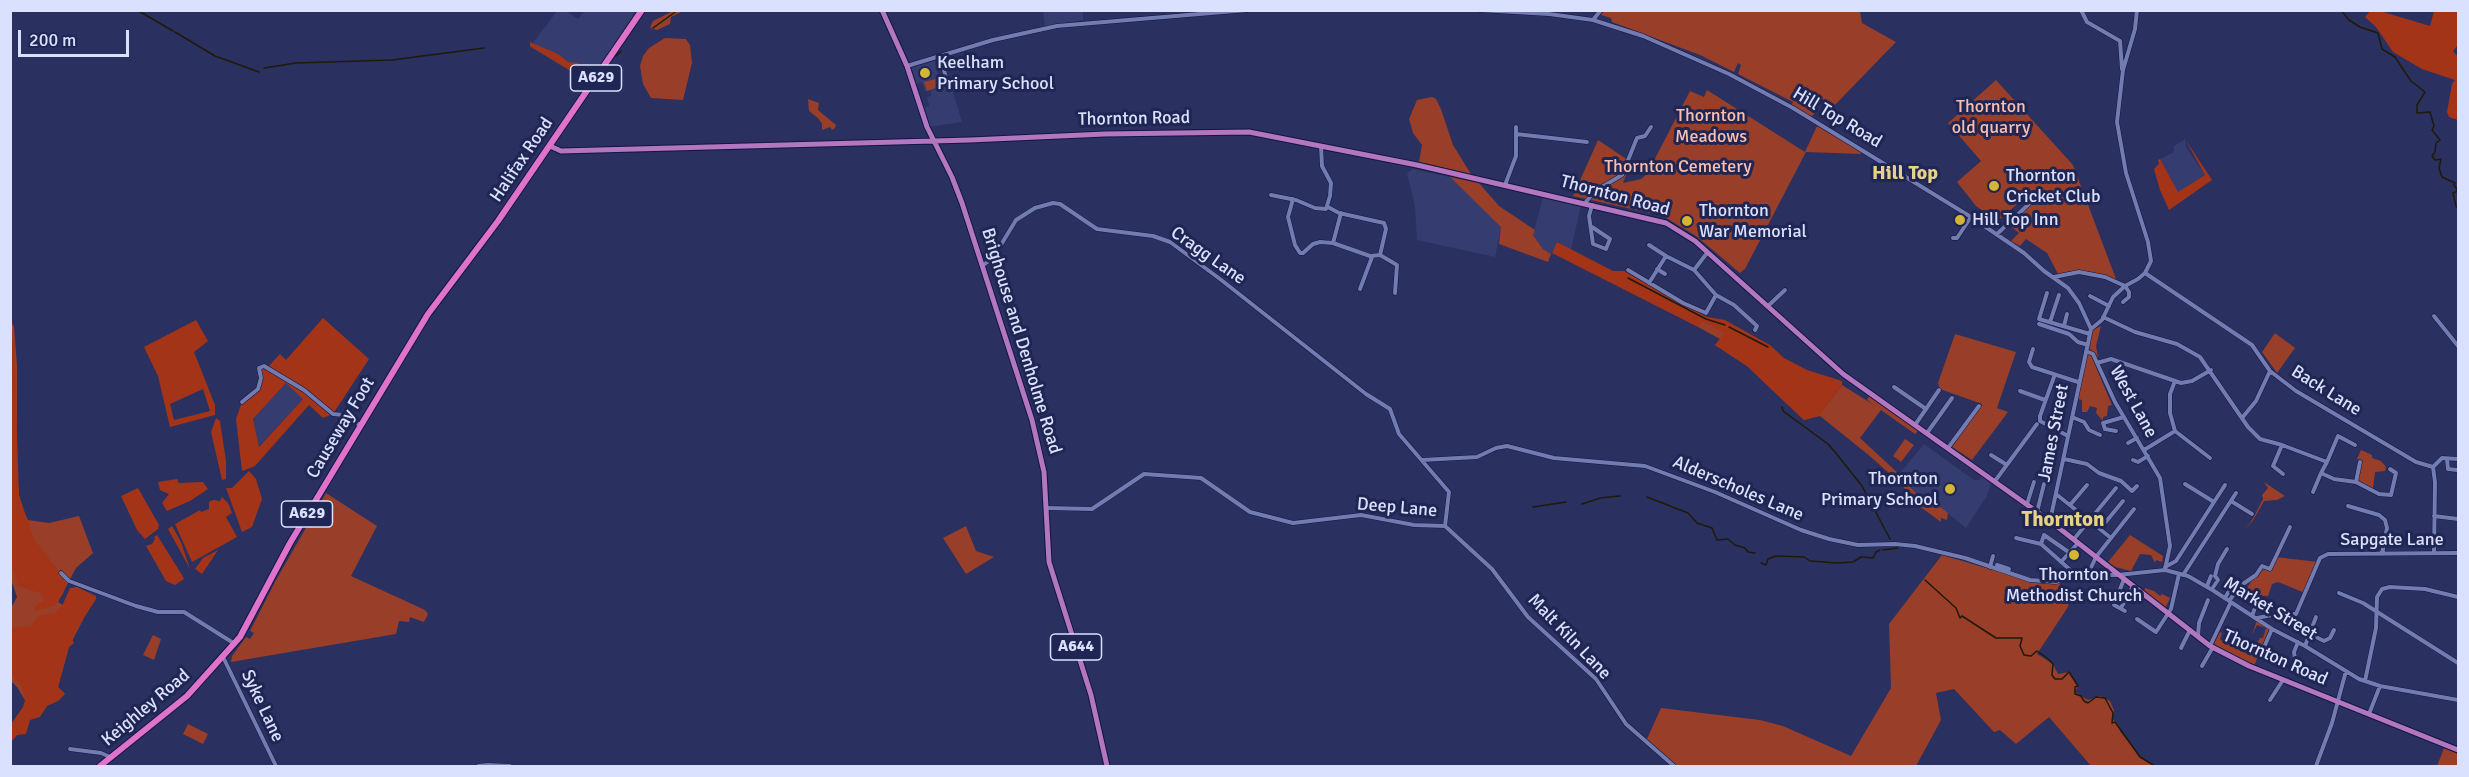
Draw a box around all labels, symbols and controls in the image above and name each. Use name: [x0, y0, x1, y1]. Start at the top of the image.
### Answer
scale bar: [21, 18, 132, 56]
text: 200 m: [29, 29, 76, 51]
place label: Keelham Primary School: [937, 52, 1054, 94]
road number: A629: [570, 65, 622, 91]
marker: Keelham Primary School: [918, 66, 932, 80]
street label: Hill Top Road: [1789, 83, 1885, 153]
park label: Thornton old quarry: [1952, 96, 2030, 138]
park label: Thornton Meadows: [1675, 105, 1747, 148]
street label: Thornton Road: [1078, 107, 1190, 131]
street label: Halifax Road: [486, 114, 558, 206]
park label: Thornton Cemetery: [1604, 156, 1752, 178]
district label: Hill Top: [1872, 162, 1938, 186]
place label: Thornton Cricket Club: [2006, 165, 2100, 207]
street label: Thornton Road: [1558, 171, 1672, 221]
marker: Thornton Cricket Club: [1987, 179, 2001, 193]
place label: Thornton War Memorial: [1699, 200, 1807, 242]
place label: Hill Top Inn: [1972, 209, 2058, 231]
marker: Hill Top Inn: [1953, 213, 1967, 227]
marker: Thornton War Memorial: [1680, 214, 1694, 228]
street label: Cragg Lane: [1166, 222, 1250, 290]
street label: Brighouse and Denholme Road: [976, 225, 1066, 457]
street label: Back Lane: [2287, 361, 2365, 421]
street label: West Lane: [2104, 362, 2162, 442]
street label: Causeway Foot: [302, 373, 380, 483]
street label: James Street: [2034, 382, 2074, 484]
street label: Alderscholes Lane: [1669, 452, 1807, 526]
place label: Thornton Primary School: [1821, 468, 1938, 510]
marker: Thornton Primary School: [1943, 482, 1957, 496]
street label: Deep Lane: [1356, 494, 1438, 522]
road number: A629: [282, 501, 332, 527]
district label: Thornton: [2021, 507, 2105, 533]
street label: Sapgate Lane: [2340, 529, 2444, 551]
marker: Thornton Methodist Church: [2067, 548, 2081, 562]
place label: Thornton Methodist Church: [2006, 564, 2142, 606]
street label: Market Street: [2219, 573, 2321, 645]
street label: Malt Kiln Lane: [1523, 590, 1615, 684]
street label: Thornton Road: [2219, 625, 2331, 691]
road number: A644: [1050, 634, 1102, 660]
street label: Keighley Road: [98, 665, 194, 751]
street label: Syke Lane: [236, 667, 288, 745]

